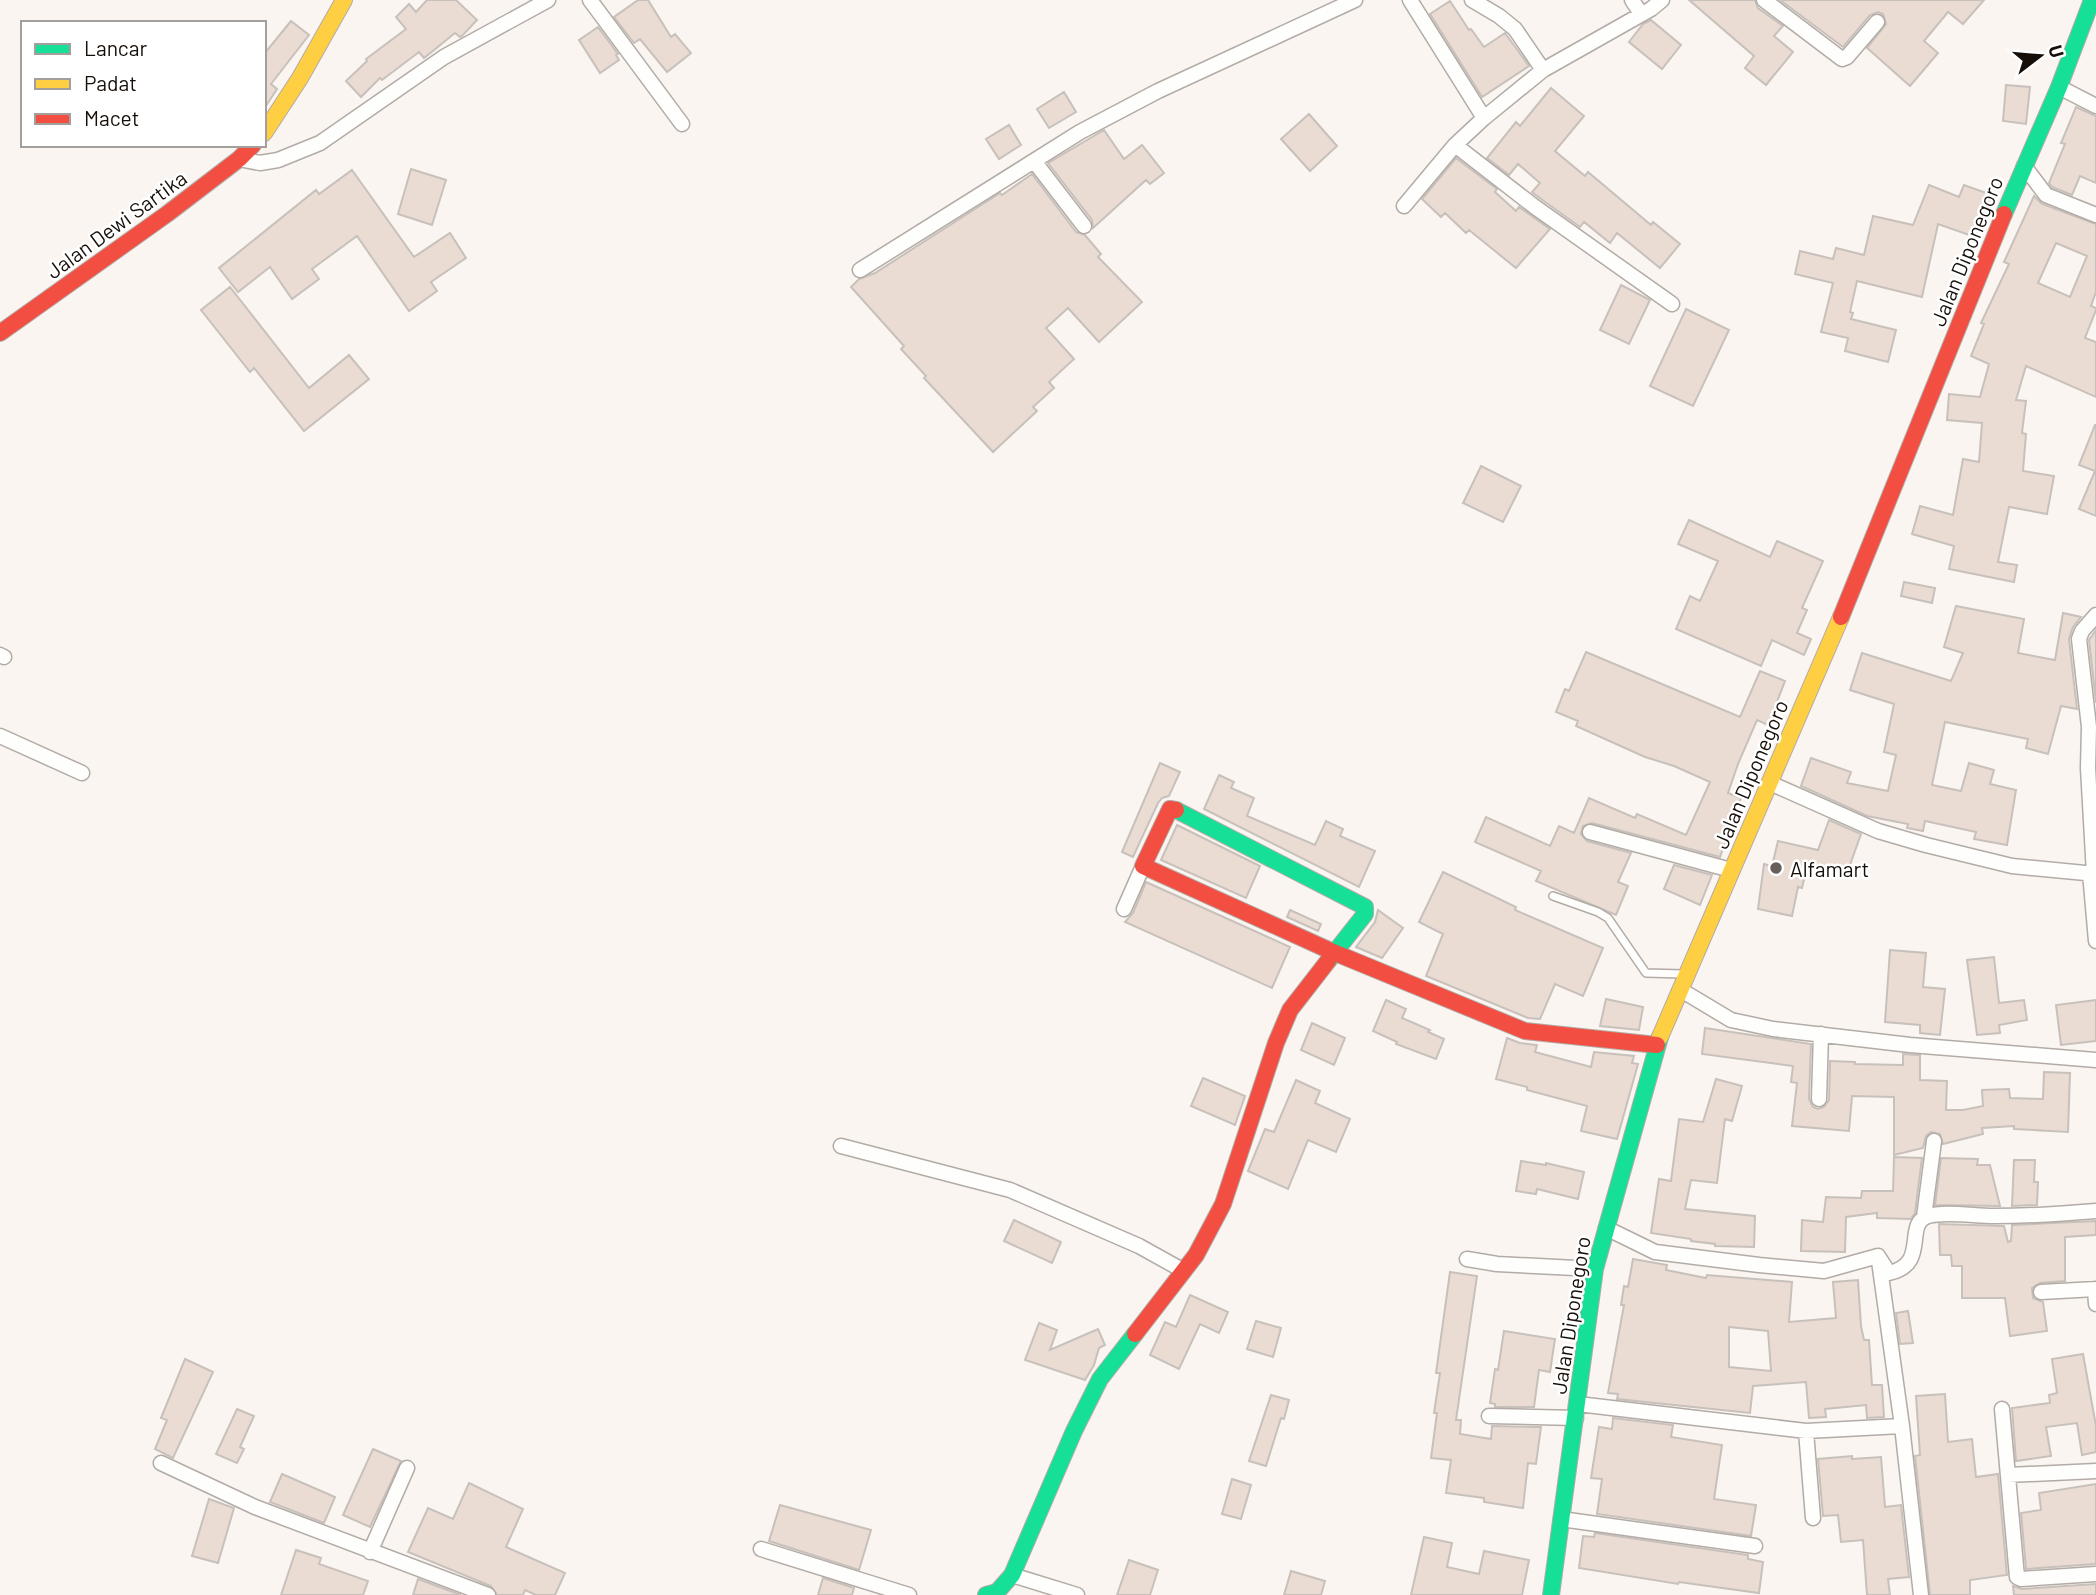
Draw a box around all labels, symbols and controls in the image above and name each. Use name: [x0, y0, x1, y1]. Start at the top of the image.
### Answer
legend: [21, 21, 266, 147]
north arrow: [2005, 21, 2075, 91]
text: Lancar: [84, 35, 147, 60]
text: U: [2044, 42, 2070, 60]
text: Padat: [84, 70, 137, 95]
text: Macet: [84, 105, 139, 130]
street label: Jalan Dewi Sartika: [41, 165, 191, 283]
street label: Jalan Diponegoro: [1925, 173, 2007, 329]
street label: Jalan Diponegoro: [1707, 696, 1793, 852]
place label: Alfamart: [1790, 856, 1869, 881]
marker: Alfamart: [1768, 860, 1784, 876]
street label: Jalan Diponegoro: [1545, 1234, 1595, 1396]

